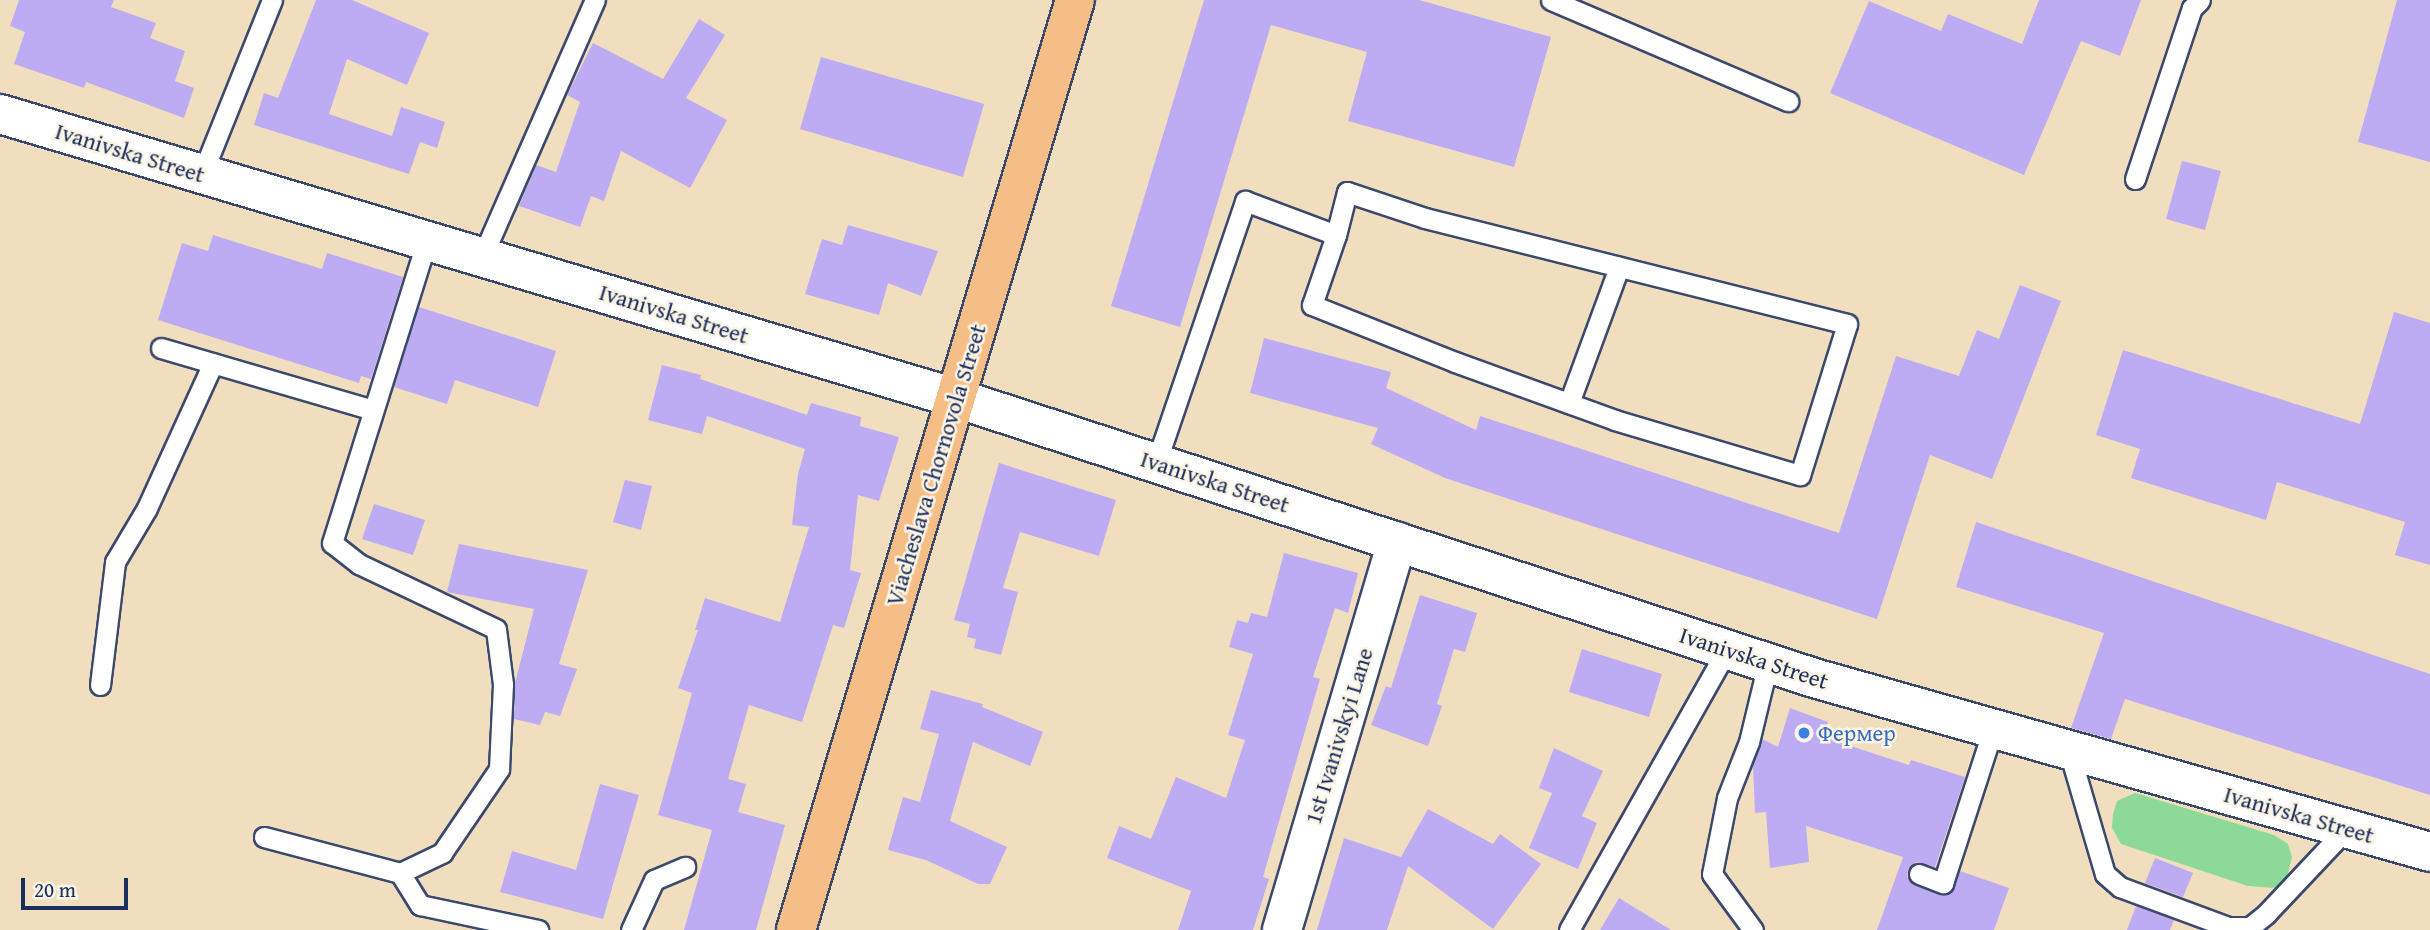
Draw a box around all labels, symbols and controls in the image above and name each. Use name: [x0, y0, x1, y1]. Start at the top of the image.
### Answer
street label: Ivanivska Street: [52, 117, 208, 189]
street label: Ivanivska Street: [596, 278, 752, 350]
street label: Viacheslava Chornovola Street: [880, 321, 992, 609]
street label: Ivanivska Street: [1137, 445, 1293, 519]
street label: Ivanivska Street: [1676, 621, 1832, 695]
street label: 1st Ivanivskyi Lane: [1299, 645, 1379, 827]
place label: Фермер: [1818, 719, 1896, 747]
marker: Фермер: [1796, 725, 1812, 741]
street label: Ivanivska Street: [2221, 780, 2377, 850]
scale bar: [24, 864, 131, 908]
text: 20 m: [34, 874, 76, 905]

